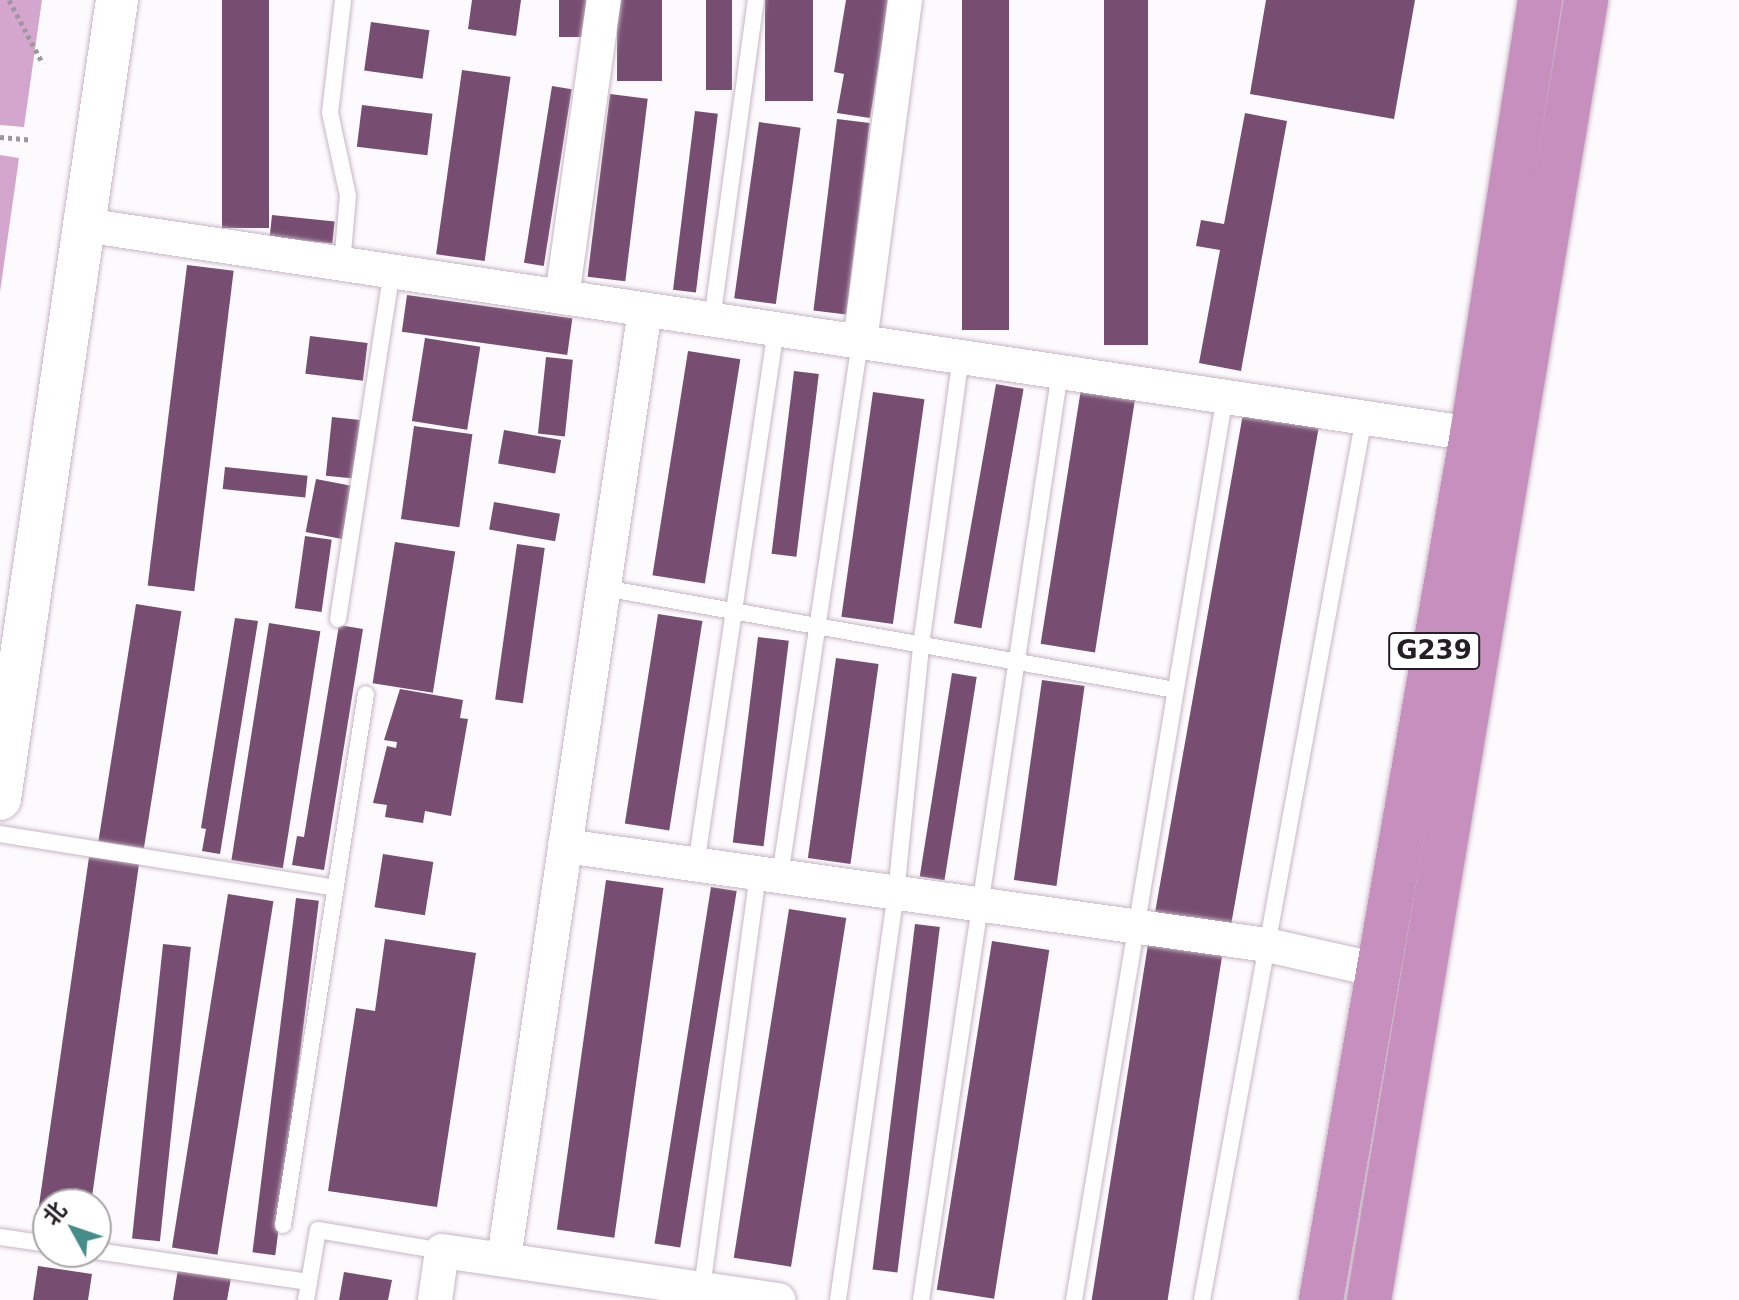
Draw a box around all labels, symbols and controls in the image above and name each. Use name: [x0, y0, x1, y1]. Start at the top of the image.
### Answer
road number: G239: [1388, 629, 1480, 673]
north arrow: [32, 1188, 112, 1268]
text: 北: [38, 1197, 71, 1230]

